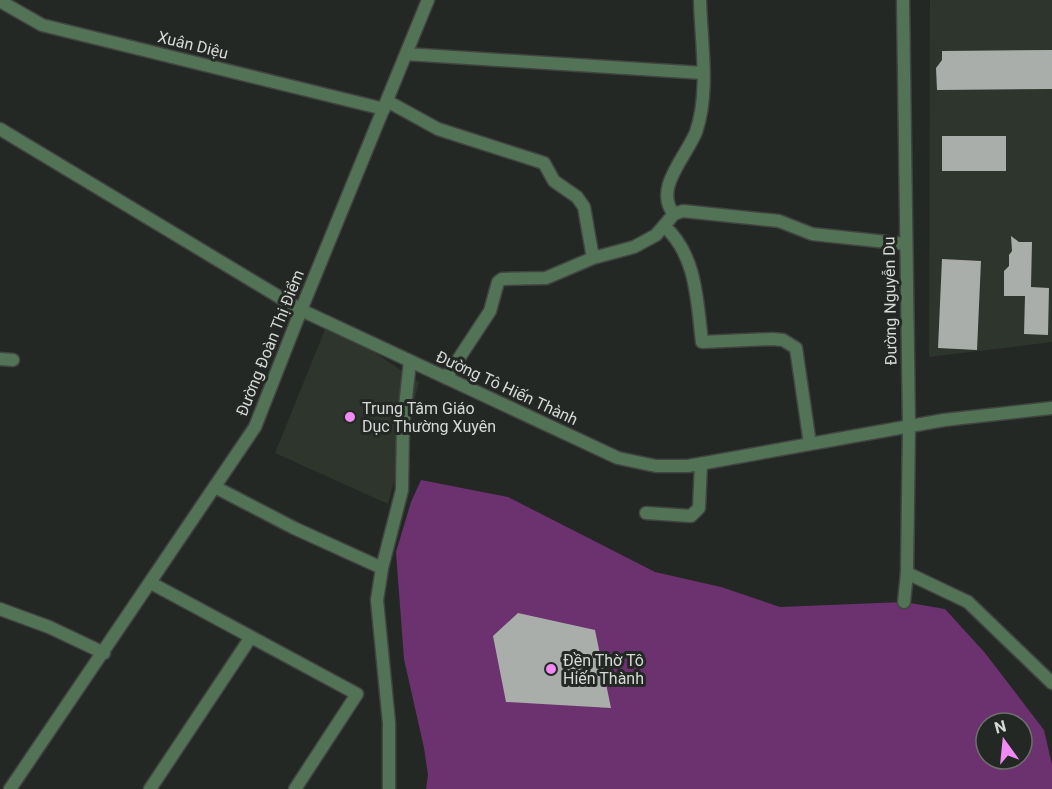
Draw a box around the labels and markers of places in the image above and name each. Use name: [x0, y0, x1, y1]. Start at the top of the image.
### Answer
place label: Trung Tâm Giáo Dục Thường Xuyên: [362, 399, 496, 436]
marker: Trung Tâm Giáo Dục Thường Xuyên: [343, 410, 357, 424]
place label: Đền Thờ Tô Hiến Thành: [563, 651, 644, 688]
marker: Đền Thờ Tô Hiến Thành: [544, 662, 558, 676]

